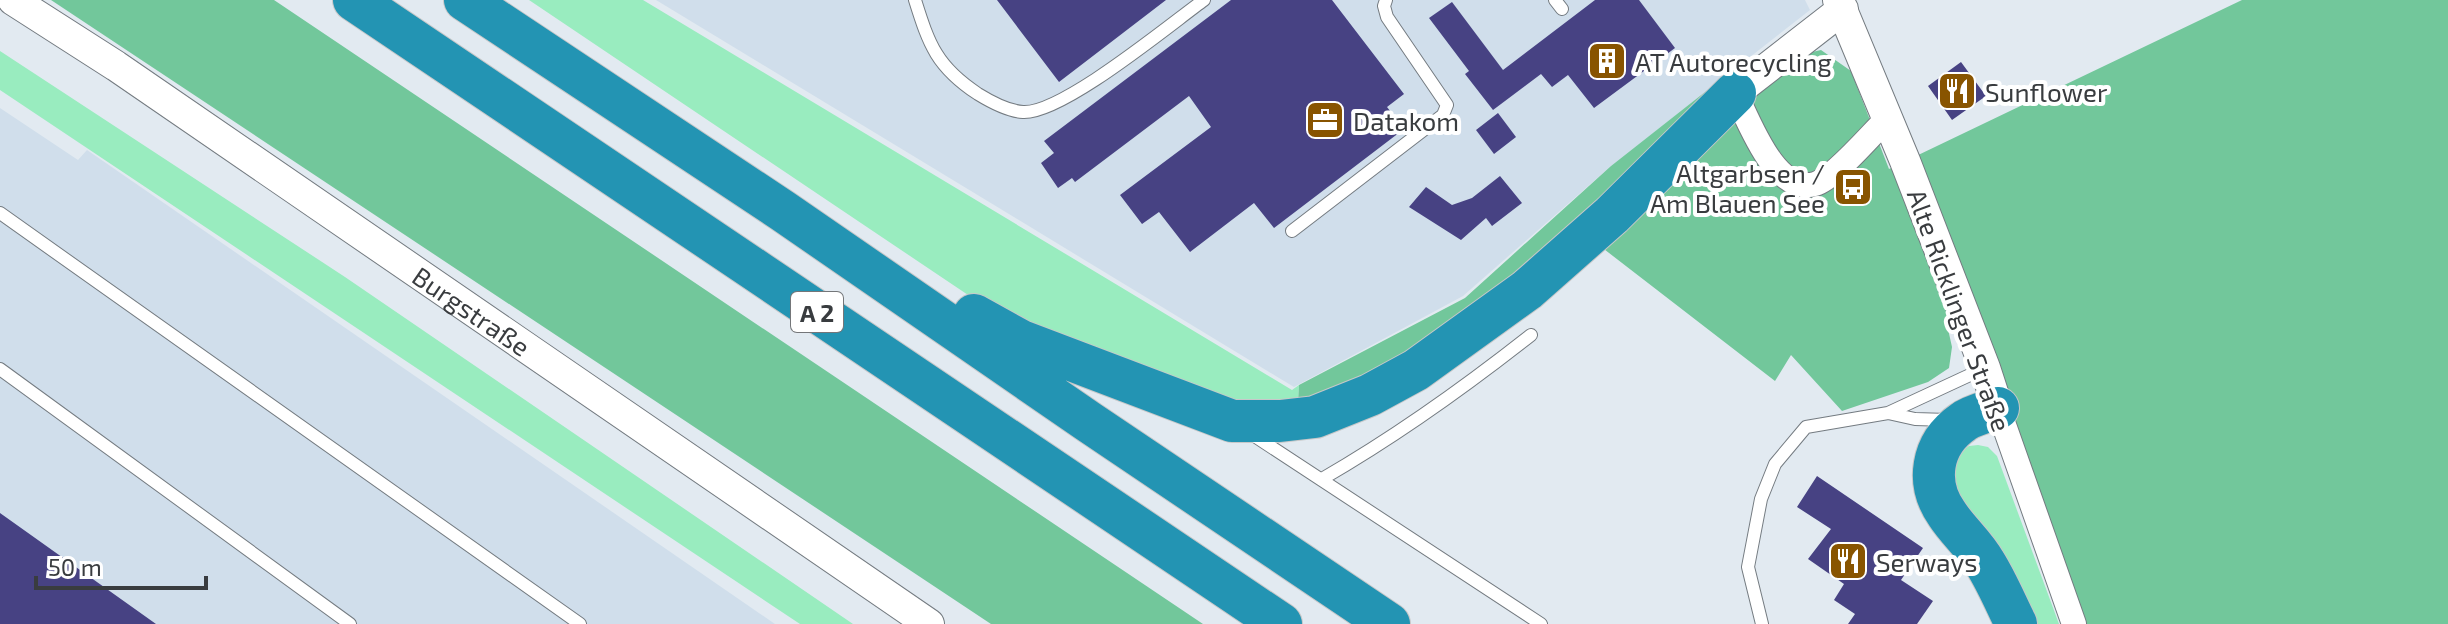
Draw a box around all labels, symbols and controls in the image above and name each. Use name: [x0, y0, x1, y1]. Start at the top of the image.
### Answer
building icon: AT Autorecycling: [1586, 40, 1628, 82]
place label: AT Autorecycling: [1635, 46, 1832, 77]
restaurant icon: Sunflower: [1936, 70, 1978, 112]
place label: Sunflower: [1985, 76, 2107, 107]
office icon: Datakom: [1304, 99, 1346, 141]
place label: Datakom: [1353, 105, 1459, 136]
place label: Altgarbsen / Am Blauen See: [1650, 157, 1825, 218]
bus stop icon: Altgarbsen / Am Blauen See: [1832, 166, 1874, 208]
street label: Alte Ricklinger Straße: [1902, 185, 2018, 435]
street label: Burgstraße: [407, 259, 536, 361]
road number: A 2: [791, 292, 843, 332]
scale bar: [36, 540, 206, 590]
restaurant icon: Serways: [1827, 540, 1869, 582]
place label: Serways: [1876, 546, 1978, 577]
text: 50 m: [48, 552, 102, 581]

